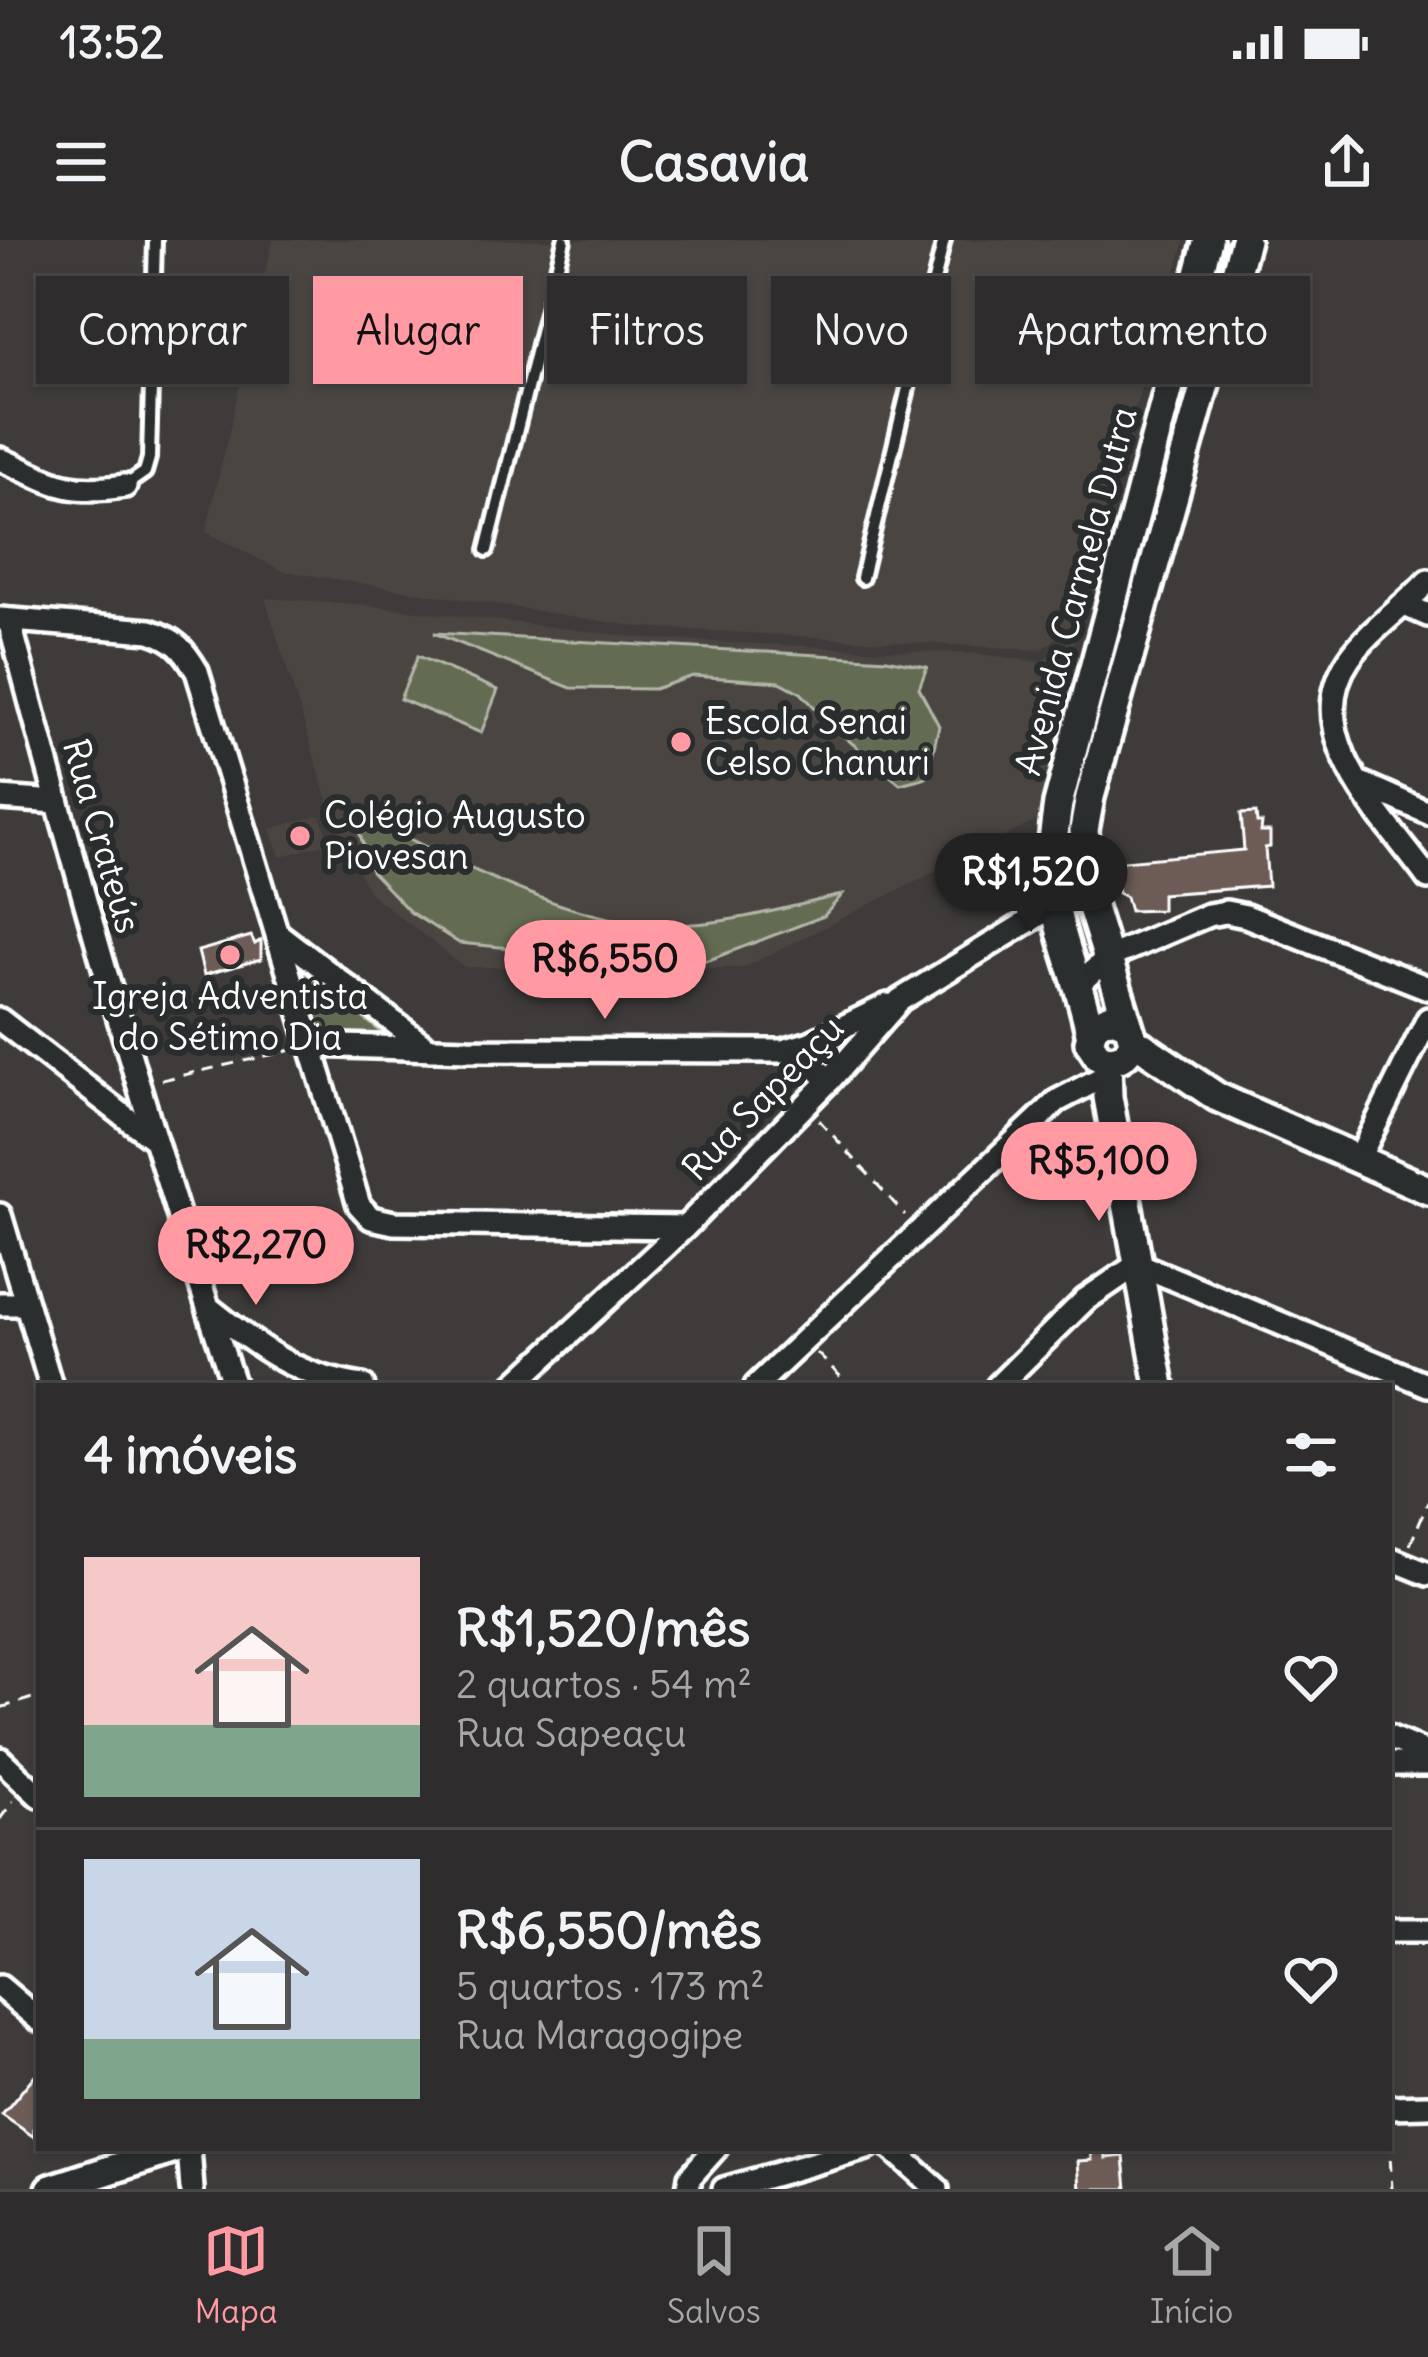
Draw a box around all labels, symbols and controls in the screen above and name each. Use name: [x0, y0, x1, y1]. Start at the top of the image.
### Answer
text: 13:52: [60, 14, 164, 70]
text: Casavia: [619, 128, 809, 196]
icon: menu: [48, 129, 114, 195]
icon: share: [1314, 129, 1380, 195]
chip: Comprar: [36, 276, 289, 384]
chip: Alugar: [313, 276, 523, 384]
chip: Filtros: [547, 276, 747, 384]
chip: Novo: [771, 276, 951, 384]
chip: Apartamento: [975, 276, 1310, 384]
street label: Avenida Carmela Dutra: [1005, 402, 1147, 780]
place label: Escola Senai Celso Chanuri: [705, 699, 930, 785]
marker: Escola Senai Celso Chanuri: [668, 729, 694, 755]
street label: Rua Crateús: [53, 734, 151, 938]
place label: Colégio Augusto Piovesan: [324, 793, 586, 879]
marker: Colégio Augusto Piovesan: [287, 823, 313, 849]
pin: R$1,520: [920, 833, 1142, 935]
text: R$1,520: [962, 847, 1100, 896]
pin: R$6,550: [494, 920, 716, 1022]
text: R$6,550: [531, 934, 679, 983]
marker: Igreja Adventista do Sétimo Dia: [217, 942, 243, 968]
place label: Igreja Adventista do Sétimo Dia: [92, 974, 368, 1060]
street label: Rua Sapeaçu: [673, 1006, 853, 1190]
pin: R$5,100: [988, 1122, 1210, 1224]
text: R$5,100: [1028, 1136, 1170, 1185]
pin: R$2,270: [145, 1206, 367, 1308]
text: R$2,270: [185, 1220, 327, 1269]
icon: filters: [1278, 1422, 1344, 1488]
text: 4 imóveis: [84, 1423, 297, 1487]
text: R$1,520/mês: [456, 1596, 750, 1660]
icon: home: [180, 1605, 324, 1749]
icon: heart: [1278, 1644, 1344, 1710]
text: 2 quartos · 54 m²: [456, 1660, 752, 1709]
text: Rua Sapeaçu: [456, 1709, 687, 1758]
text: R$6,550/mês: [456, 1898, 762, 1962]
icon: home: [180, 1907, 324, 2051]
icon: heart: [1278, 1946, 1344, 2012]
text: 5 quartos · 173 m²: [456, 1962, 765, 2011]
text: Rua Maragogipe: [456, 2011, 743, 2060]
tab: Mapa: [195, 2218, 278, 2332]
tab: Salvos: [667, 2218, 761, 2332]
tab: Início: [1150, 2218, 1233, 2332]

